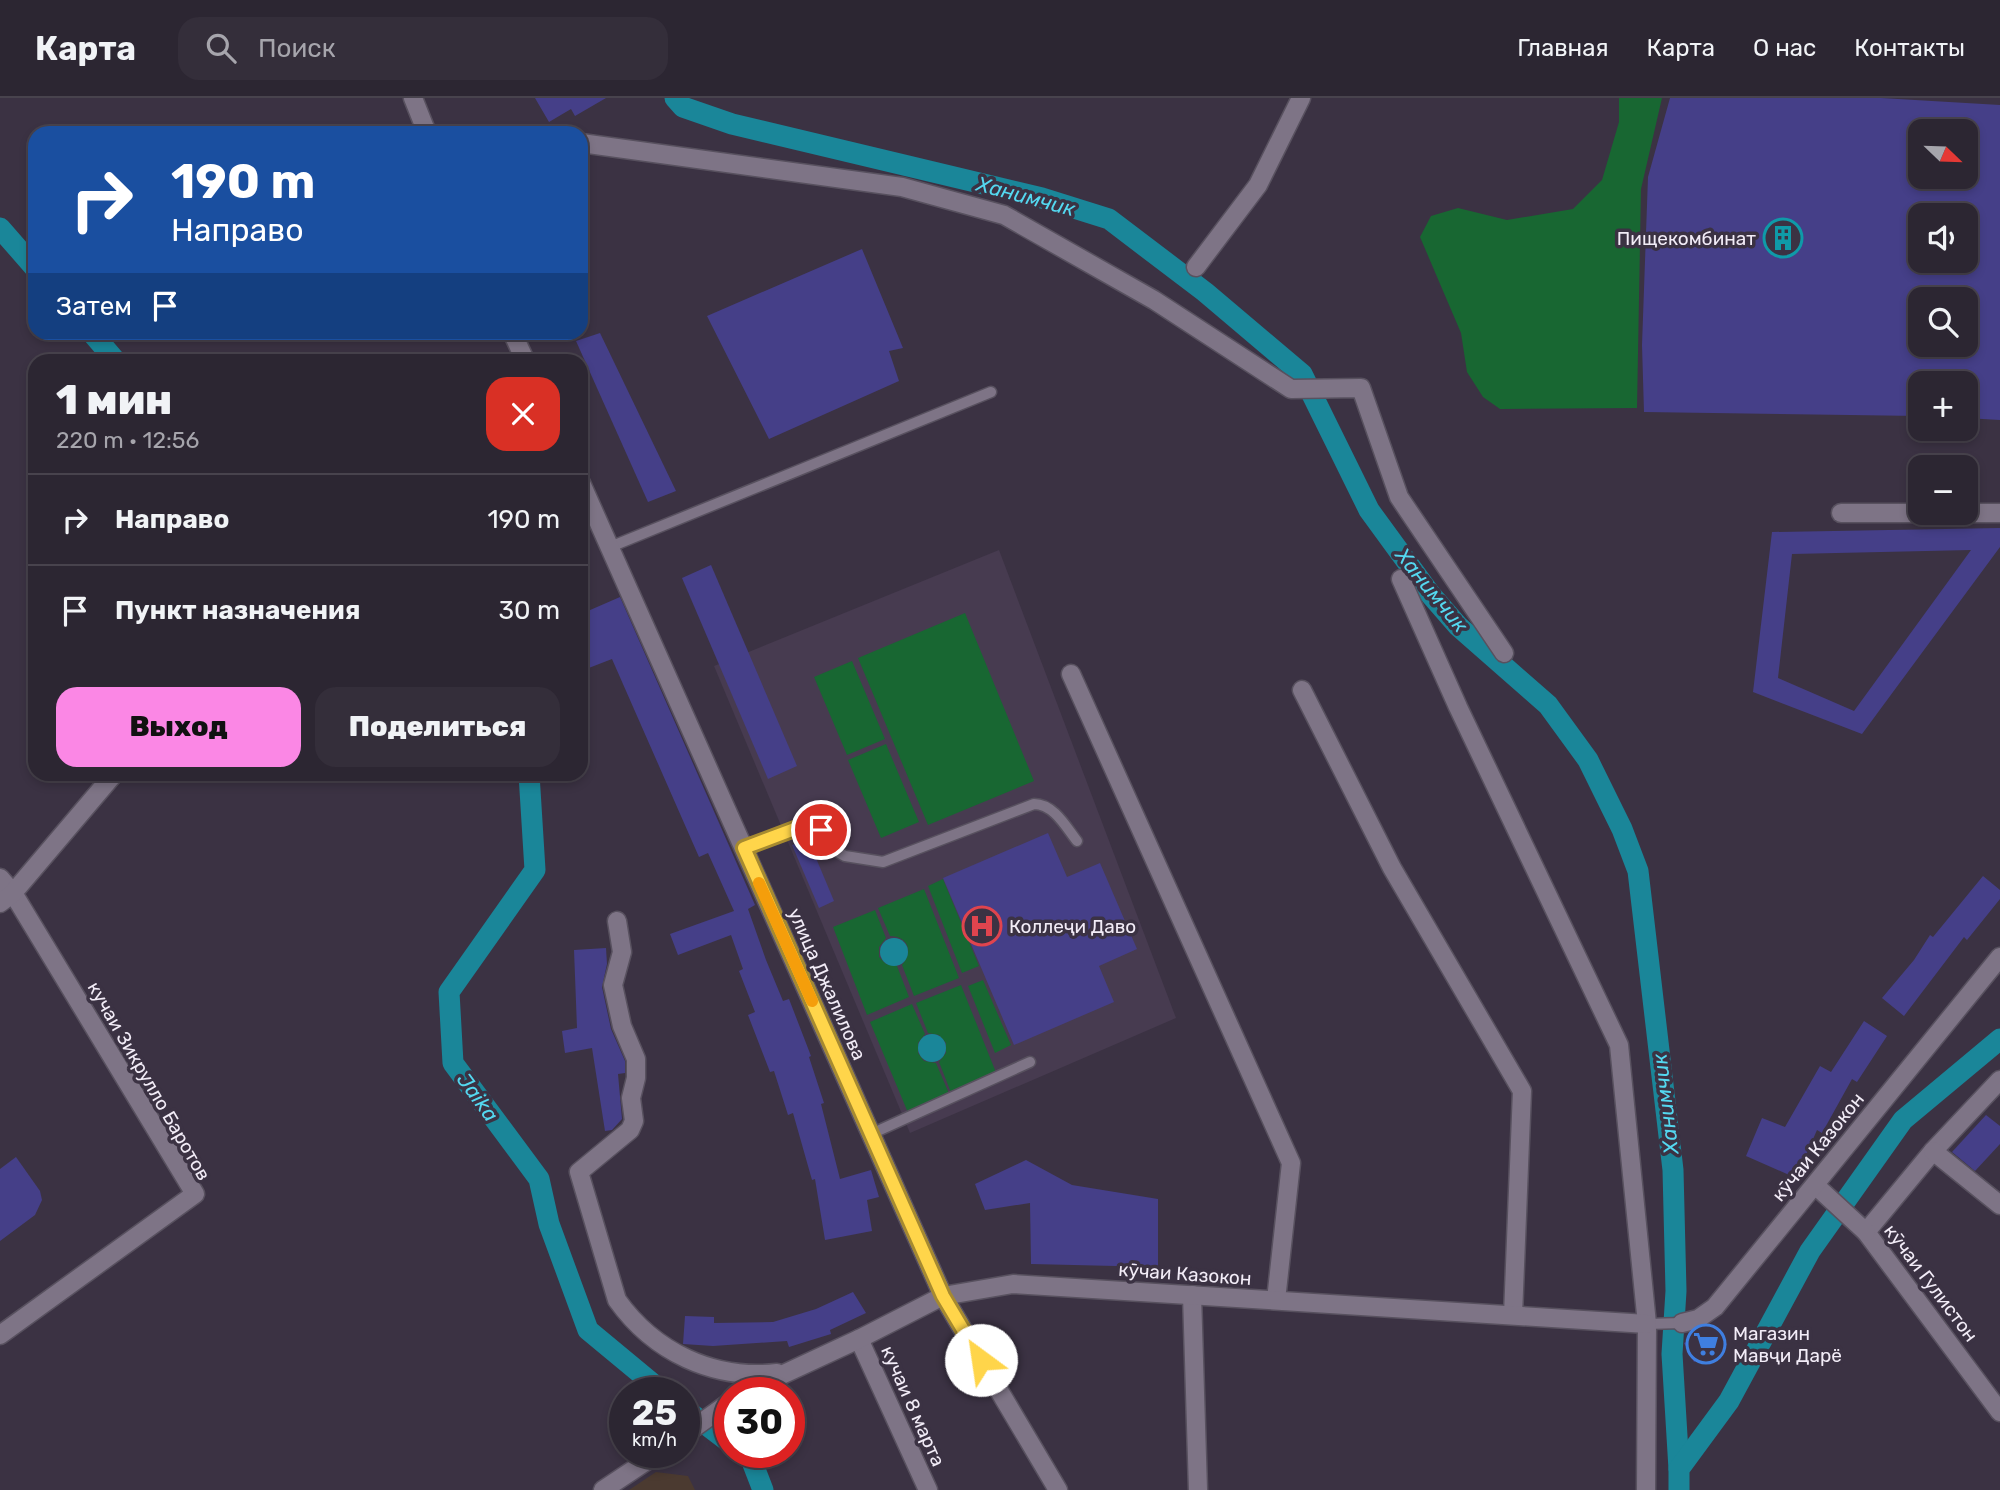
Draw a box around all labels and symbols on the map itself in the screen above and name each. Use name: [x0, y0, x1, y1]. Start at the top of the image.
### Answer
north arrow: [1908, 119, 1978, 189]
water label: Ханимчик: [973, 171, 1079, 221]
building icon: Пищекомбинат: [1762, 217, 1804, 259]
place label: Пищекомбинат: [1617, 227, 1756, 250]
water label: Ханимчик: [1390, 542, 1474, 638]
pin: [791, 800, 851, 860]
street label: улица Джалилова: [783, 904, 871, 1064]
hospital icon: Коллеҷи Даво: [961, 905, 1003, 947]
place label: Коллеҷи Даво: [1009, 915, 1136, 938]
street label: кучаи Зикрулло Баротов: [83, 977, 215, 1185]
water label: Ханимчик: [1646, 1052, 1684, 1157]
water label: Jaika: [452, 1068, 504, 1126]
street label: кӯчаи Казокон: [1767, 1088, 1869, 1206]
street label: кӯчаи Гулистон: [1879, 1220, 1983, 1346]
street label: кӯчаи Казокон: [1118, 1258, 1252, 1290]
place label: Магазин Мавҷи Дарё: [1733, 1322, 1842, 1367]
position arrow: [944, 1323, 1018, 1397]
supermarket icon: Магазин Мавҷи Дарё: [1685, 1323, 1727, 1365]
street label: кучаи 8 марта: [876, 1342, 950, 1470]
speed limit sign: 30: [714, 1377, 805, 1468]

